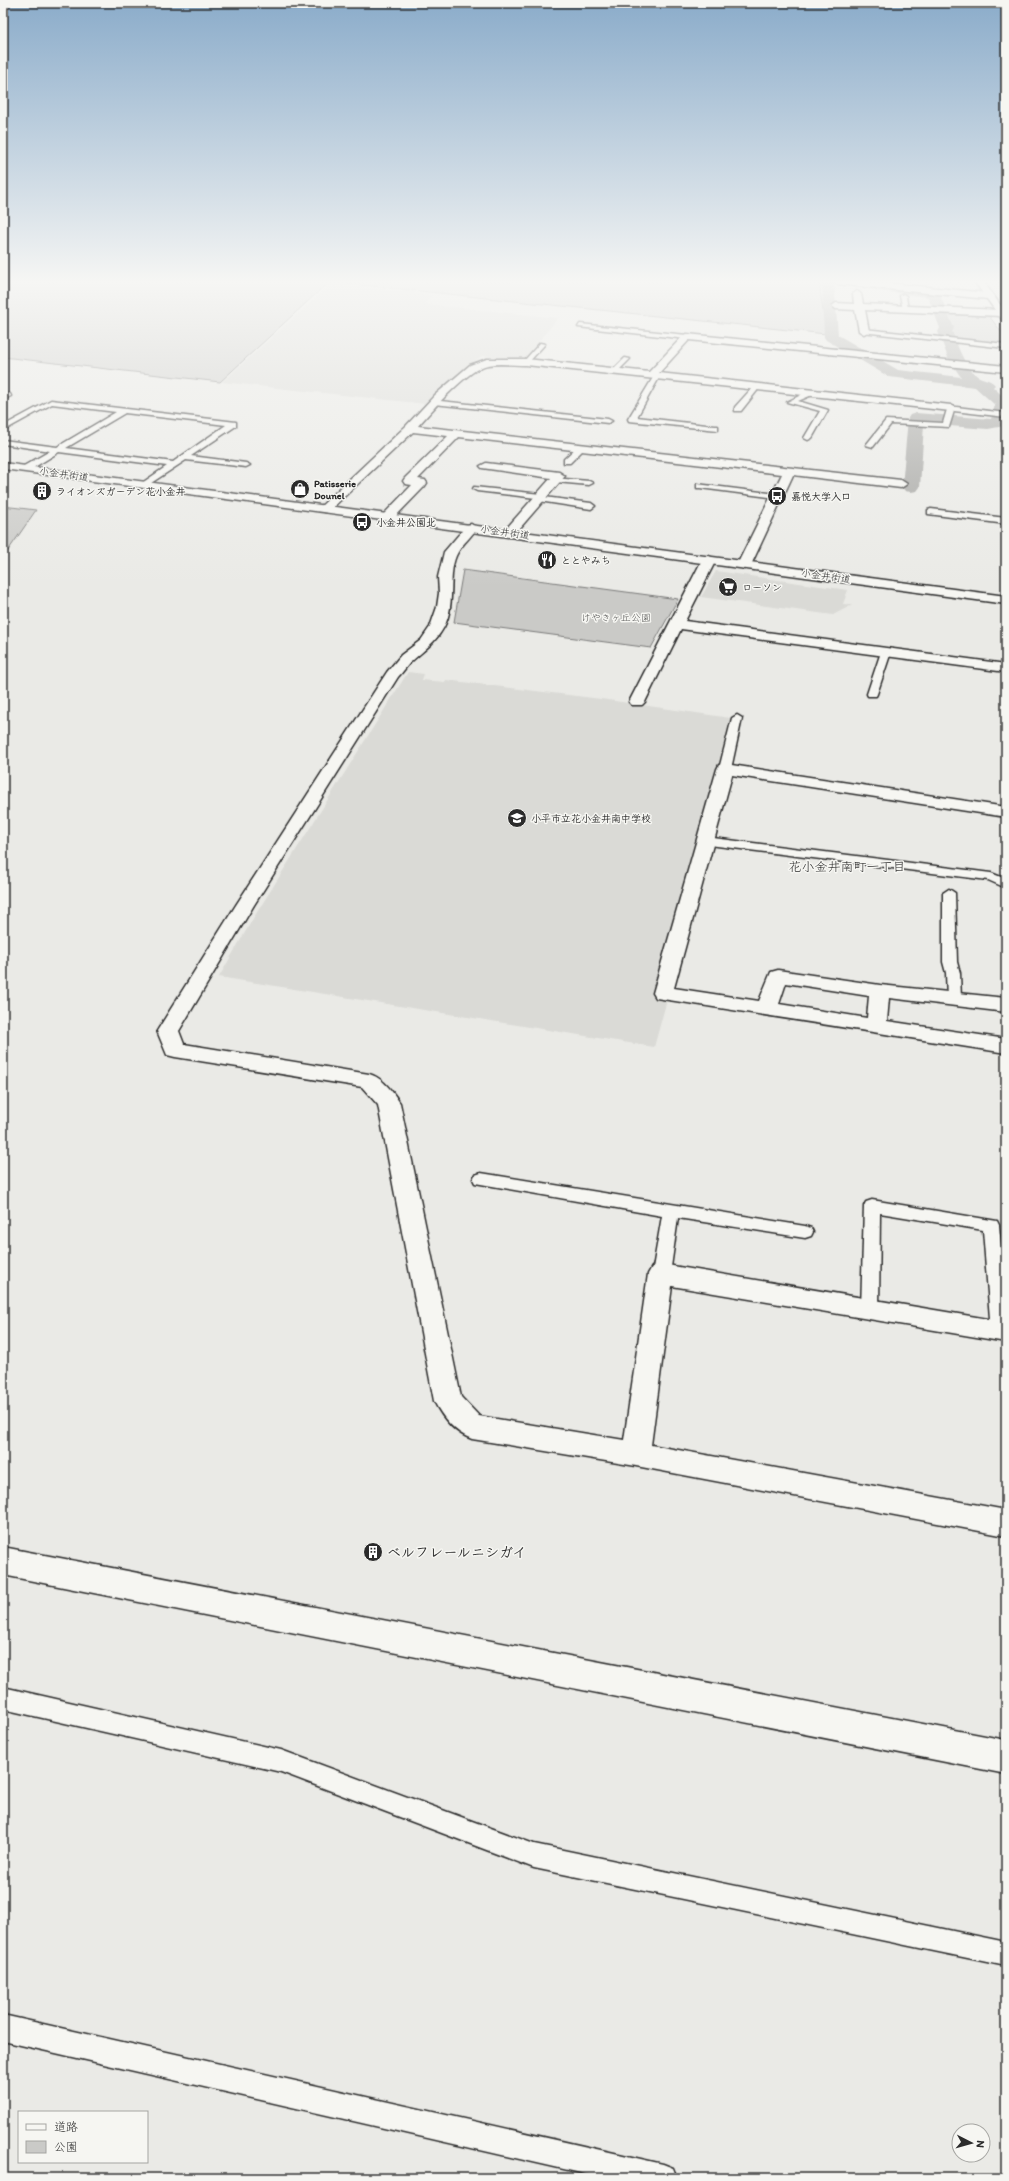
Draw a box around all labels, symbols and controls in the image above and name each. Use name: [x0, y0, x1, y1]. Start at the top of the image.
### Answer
street label: 小金井街道: [38, 464, 90, 484]
place label: Patisserie Dounel: [314, 477, 356, 502]
shop icon: Patisserie Dounel: [289, 478, 311, 500]
building icon: ライオンズガーデン花小金井: [31, 480, 53, 502]
place label: ライオンズガーデン花小金井: [56, 485, 186, 498]
bus stop icon: 嘉悦大学入口: [766, 485, 788, 507]
place label: 嘉悦大学入口: [791, 490, 851, 503]
bus stop icon: 小金井公園北: [351, 511, 373, 533]
place label: 小金井公園北: [376, 516, 436, 529]
street label: 小金井街道: [479, 522, 531, 542]
restaurant icon: ととやみち: [536, 549, 558, 571]
place label: ととやみち: [561, 554, 611, 567]
street label: 小金井街道: [800, 566, 852, 586]
supermarket icon: ローソン: [717, 576, 739, 598]
place label: ローソン: [742, 581, 782, 594]
park label: けやきヶ丘公園: [581, 611, 651, 624]
school or university icon: 小平市立花小金井南中学校: [506, 807, 528, 829]
place label: 小平市立花小金井南中学校: [531, 812, 651, 825]
district label: 花小金井南町一丁目: [788, 859, 906, 874]
building icon: ベルフレールニシガイ: [362, 1541, 384, 1563]
place label: ベルフレールニシガイ: [387, 1544, 526, 1561]
legend: [18, 2111, 148, 2163]
text: 道路: [54, 2120, 78, 2134]
north arrow: [951, 2123, 991, 2163]
text: 公園: [54, 2140, 78, 2154]
text: N: [974, 2140, 987, 2148]

